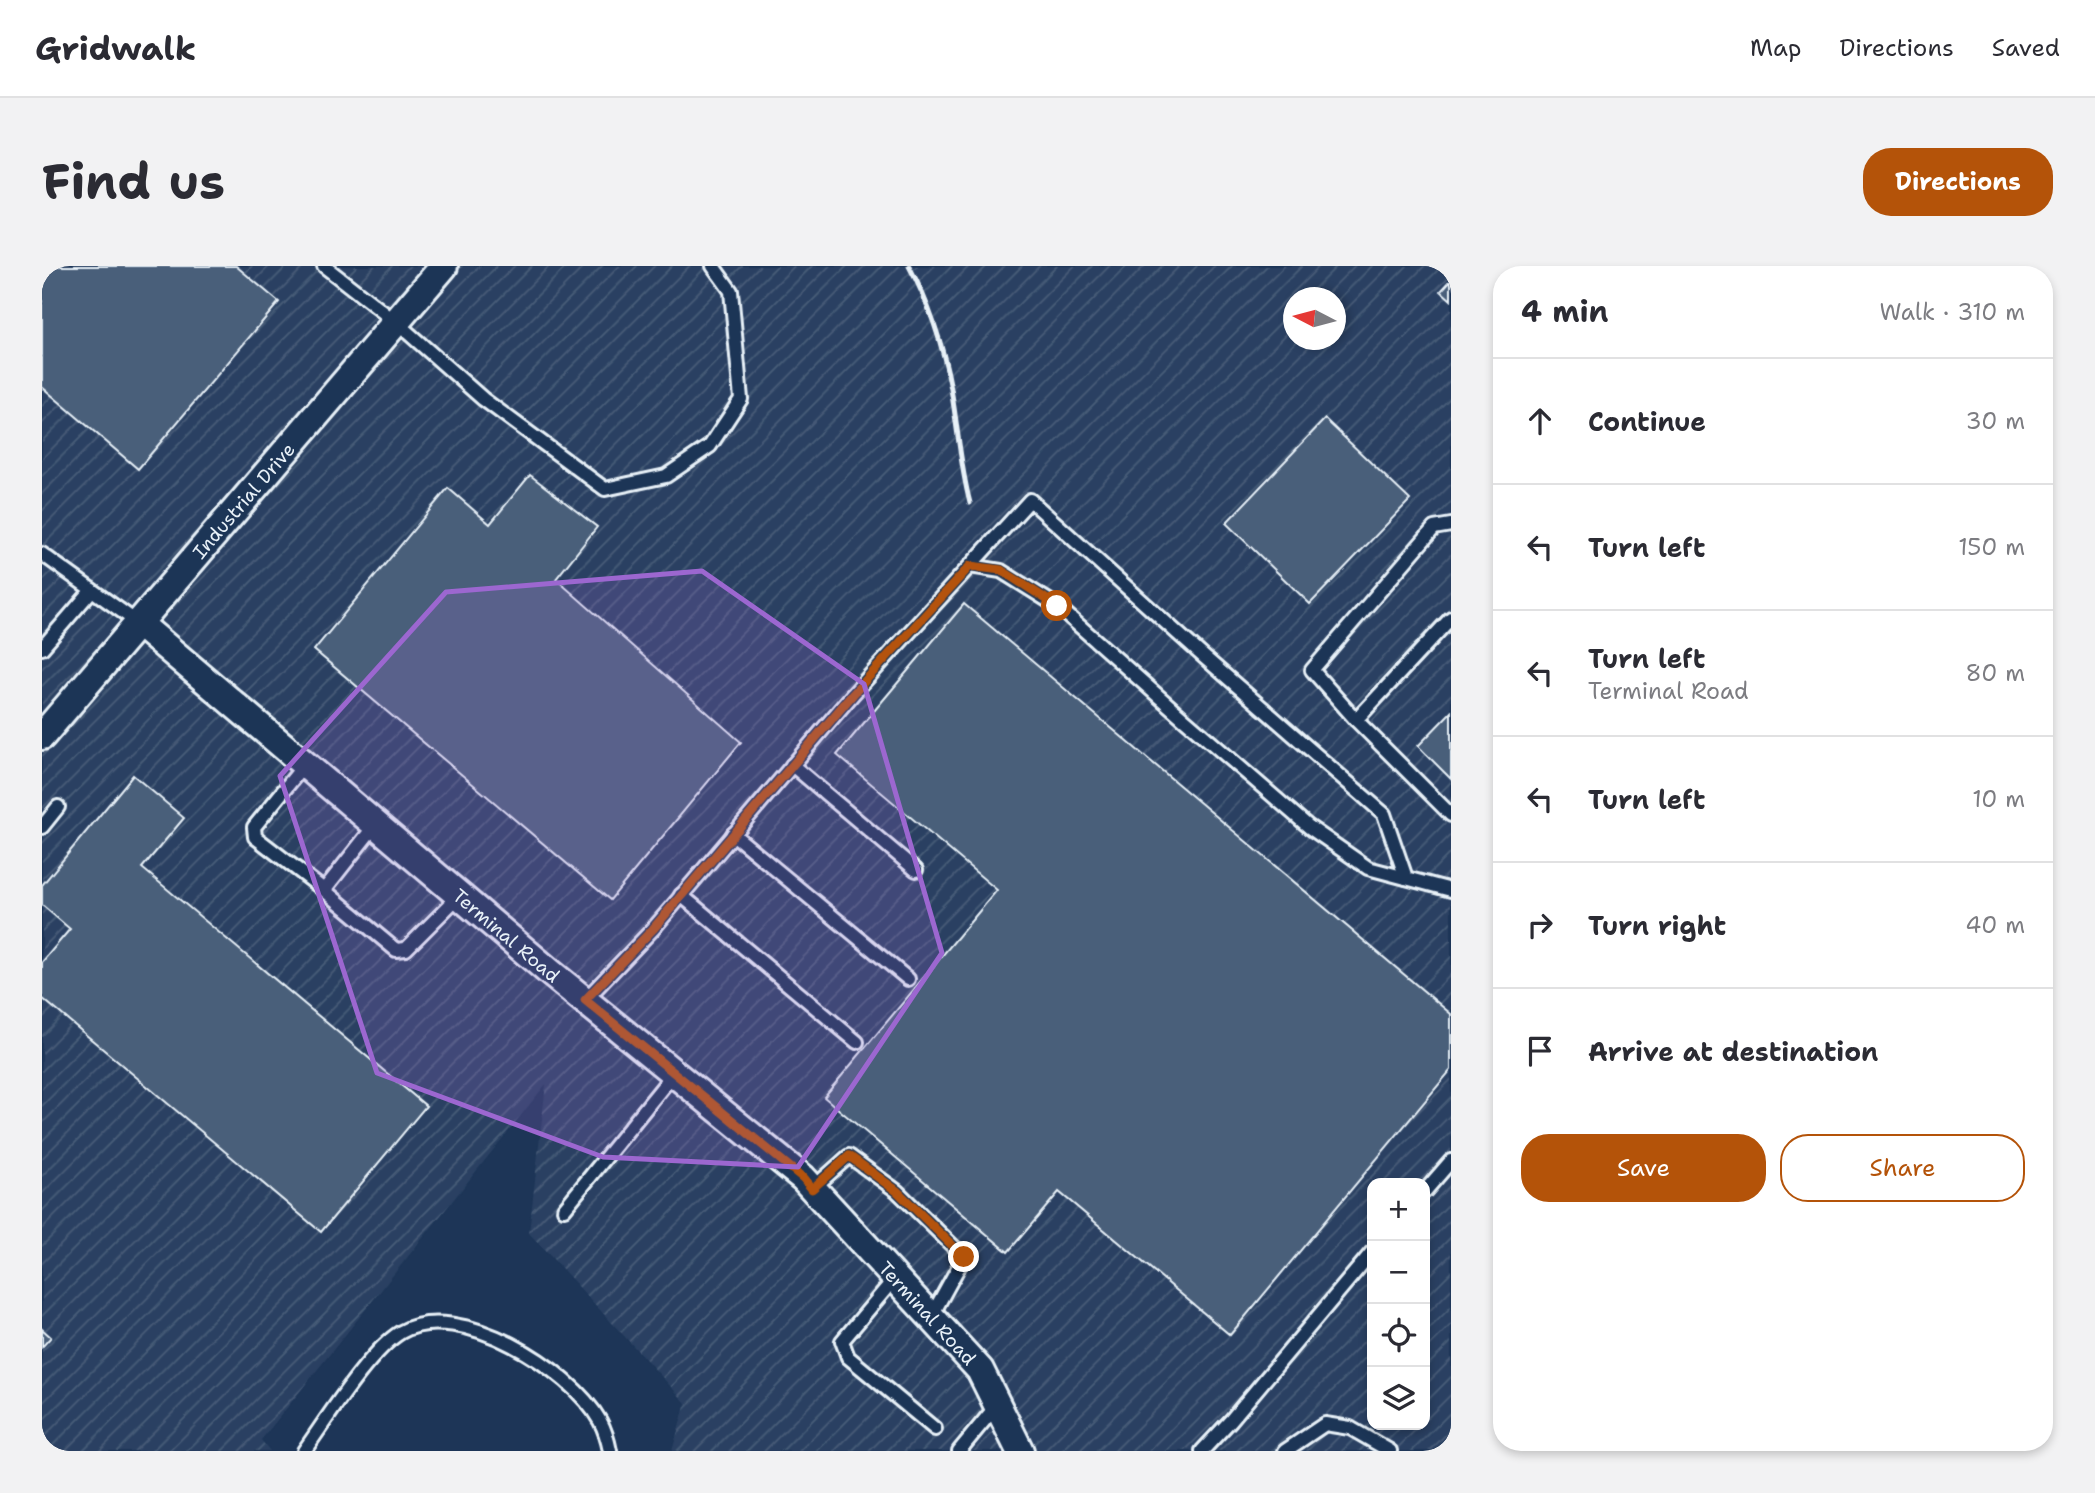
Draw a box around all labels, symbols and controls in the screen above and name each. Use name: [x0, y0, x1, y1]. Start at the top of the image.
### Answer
text: Gridwalk: [35, 26, 196, 71]
text: Map: [1750, 32, 1801, 64]
text: Directions: [1839, 32, 1954, 64]
text: Saved: [1992, 32, 2060, 64]
button: Directions: [1863, 148, 2053, 216]
text: Find us: [42, 149, 225, 215]
north arrow: [1283, 287, 1346, 350]
text: 4 min: [1521, 291, 1608, 332]
text: Walk · 310 m: [1880, 297, 2025, 327]
icon: ahead: [1521, 402, 1559, 440]
text: Continue: [1588, 404, 1706, 439]
text: 30 m: [1966, 406, 2025, 436]
street label: Industrial Drive: [187, 437, 300, 564]
icon: left: [1521, 528, 1559, 566]
text: Turn left: [1588, 530, 1705, 565]
text: 150 m: [1958, 532, 2025, 562]
route start: [1041, 590, 1072, 621]
text: Turn left: [1588, 641, 1705, 676]
icon: left: [1521, 654, 1559, 692]
text: 80 m: [1966, 658, 2025, 688]
text: Terminal Road: [1588, 676, 1749, 706]
icon: left: [1521, 780, 1559, 818]
text: Turn left: [1588, 782, 1705, 817]
text: 10 m: [1972, 784, 2025, 814]
street label: Terminal Road: [448, 883, 565, 988]
icon: right: [1521, 906, 1559, 944]
text: Turn right: [1588, 908, 1726, 943]
text: 40 m: [1965, 910, 2025, 940]
icon: arrive: [1521, 1032, 1559, 1070]
text: Arrive at destination: [1588, 1034, 1878, 1069]
button: Save: [1521, 1134, 1766, 1202]
button: Share: [1780, 1134, 2025, 1202]
map controls: [1367, 1178, 1430, 1430]
button: +: [1367, 1178, 1430, 1241]
route end: [948, 1241, 979, 1272]
button: −: [1367, 1241, 1430, 1304]
street label: Terminal Road: [873, 1256, 982, 1370]
button: locate: [1367, 1304, 1430, 1367]
button: layers: [1367, 1367, 1430, 1430]

